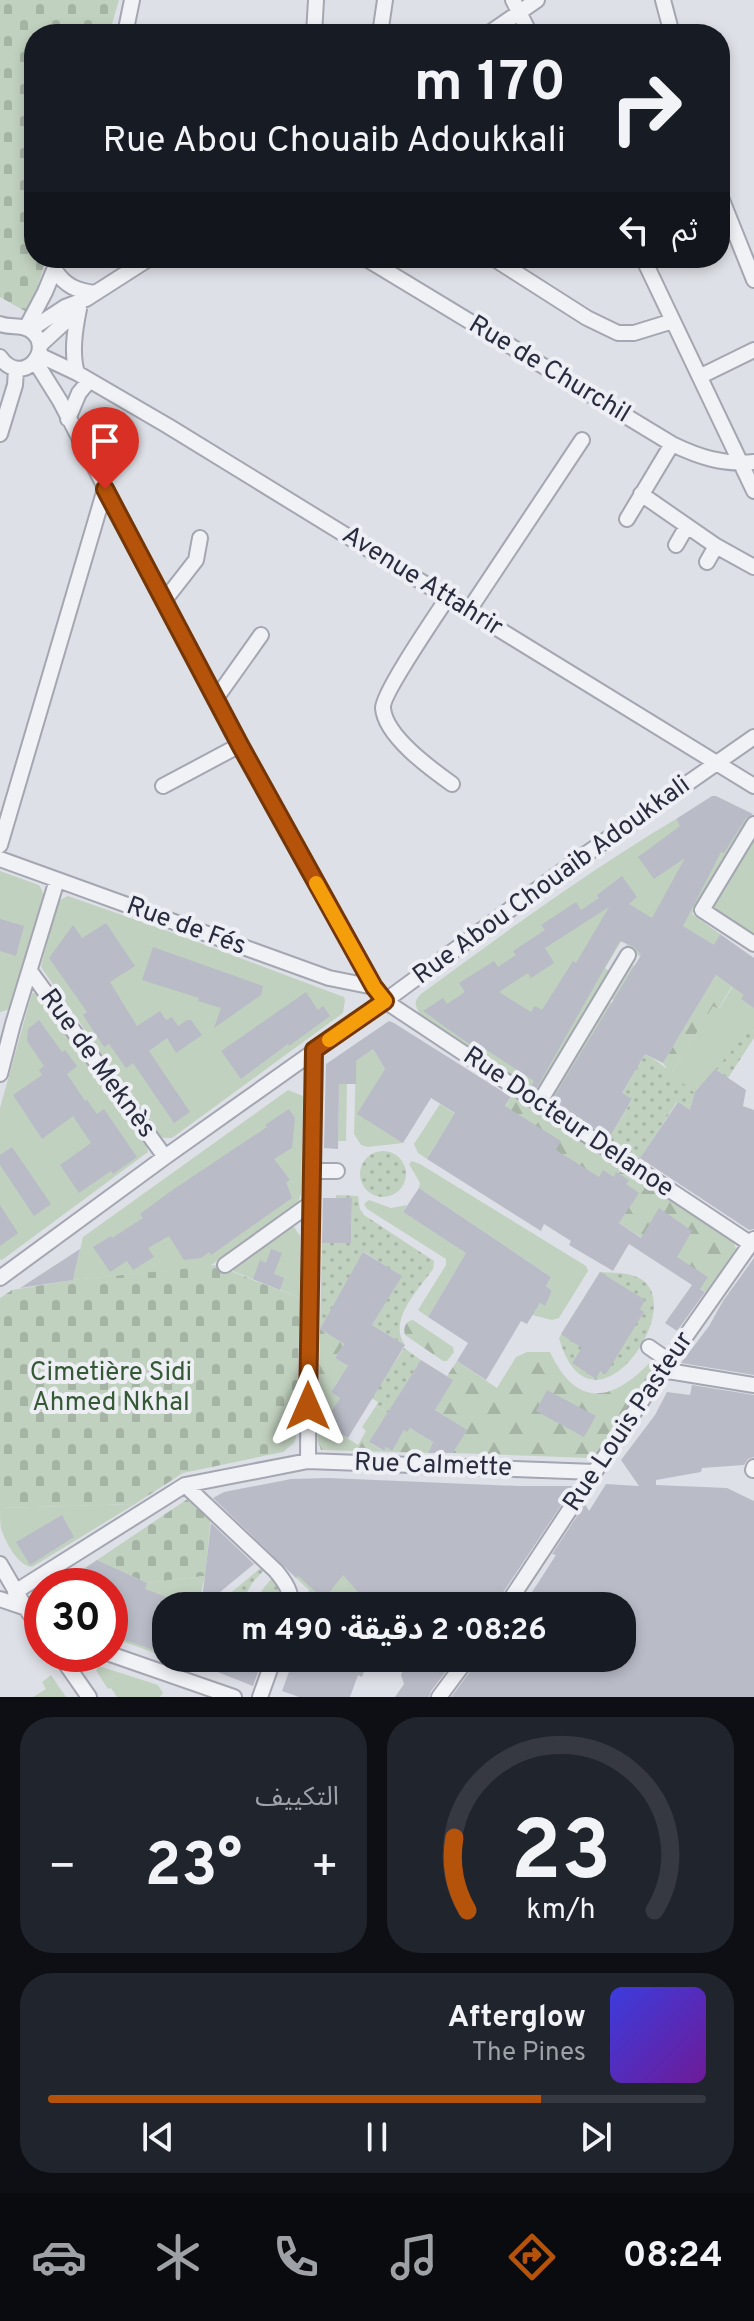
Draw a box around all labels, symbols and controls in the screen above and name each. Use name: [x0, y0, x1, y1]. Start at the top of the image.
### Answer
text: 170 m: [414, 50, 566, 120]
icon: right: [594, 56, 698, 160]
text: Rue Abou Chouaib Adoukkali: [103, 119, 566, 165]
icon: left: [612, 208, 656, 252]
text: ثم: [672, 214, 698, 251]
street label: Rue de Churchil: [462, 309, 636, 431]
pin: [71, 407, 139, 489]
icon: arrive: [83, 419, 127, 463]
street label: Avenue Attahrir: [335, 519, 509, 645]
street label: Rue Abou Chouaib Adoukkali: [407, 769, 697, 993]
street label: Rue de Fés: [122, 890, 250, 964]
street label: Rue de Meknès: [32, 983, 162, 1145]
street label: Rue Docteur Delanoe: [456, 1040, 680, 1206]
street label: Rue Louis Pasteur: [557, 1326, 701, 1518]
park label: Cimetière Sidi Ahmed Nkhal: [30, 1357, 192, 1420]
position arrow: [266, 1364, 350, 1448]
street label: Rue Calmette: [353, 1447, 513, 1485]
speed limit sign: 30: [24, 1568, 128, 1672]
text: 08:26 · 2 دقيقة · 490 m: [241, 1613, 547, 1650]
text: التكييف: [255, 1782, 339, 1815]
text: 23: [510, 1804, 611, 1909]
text: 23°: [145, 1831, 242, 1907]
text: −: [48, 1841, 76, 1897]
text: +: [311, 1841, 339, 1897]
text: km/h: [526, 1893, 595, 1929]
text: Afterglow: [448, 2000, 586, 2037]
text: The Pines: [472, 2037, 586, 2070]
icon: previous: [136, 2115, 180, 2159]
icon: pause: [355, 2115, 399, 2159]
icon: next: [574, 2115, 618, 2159]
icon: car: [31, 2229, 87, 2285]
icon: climate: [150, 2229, 206, 2285]
icon: phone: [268, 2229, 324, 2285]
icon: music: [386, 2229, 442, 2285]
icon: directions: [504, 2229, 560, 2285]
text: 08:24: [623, 2234, 723, 2280]

